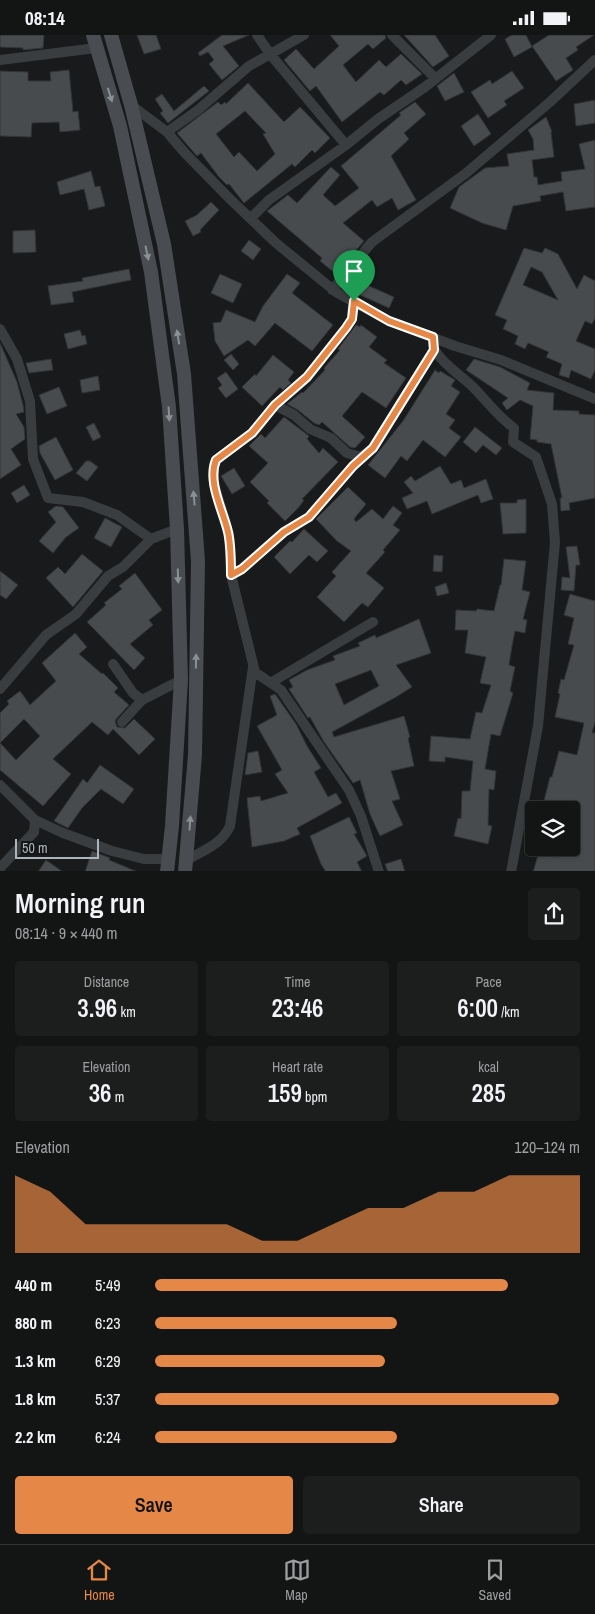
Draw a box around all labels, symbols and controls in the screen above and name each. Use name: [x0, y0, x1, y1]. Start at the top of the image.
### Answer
text: 08:14: [25, 5, 65, 31]
one-way arrow: [107, 87, 115, 102]
one-way arrow: [143, 245, 151, 260]
pin: [333, 250, 375, 301]
icon: arrive: [340, 257, 368, 285]
one-way arrow: [173, 328, 181, 344]
one-way arrow: [165, 406, 173, 422]
one-way arrow: [190, 490, 198, 506]
one-way arrow: [174, 568, 182, 584]
one-way arrow: [192, 652, 200, 668]
map controls: [525, 801, 580, 856]
button: layers: [525, 801, 580, 856]
one-way arrow: [186, 815, 194, 831]
scale bar: [15, 837, 99, 860]
text: 50 m: [22, 839, 48, 857]
text: Morning run: [15, 884, 146, 922]
button: share: [528, 888, 580, 940]
text: 08:14 · 9 × 440 m: [15, 922, 118, 944]
text: Distance: [84, 973, 129, 991]
text: Time: [285, 973, 310, 991]
text: Pace: [475, 973, 502, 991]
text: 3.96: [77, 991, 117, 1025]
text: 23:46: [271, 991, 324, 1025]
text: 6:00: [457, 991, 498, 1025]
text: km: [117, 1003, 136, 1021]
text: /km: [498, 1003, 520, 1021]
text: Elevation: [83, 1058, 130, 1076]
text: Heart rate: [272, 1058, 323, 1076]
text: kcal: [478, 1058, 499, 1076]
text: 36: [89, 1076, 112, 1110]
text: 159: [268, 1076, 302, 1110]
text: 285: [471, 1076, 506, 1110]
text: m: [112, 1088, 124, 1106]
text: bpm: [302, 1088, 327, 1106]
text: Elevation: [15, 1136, 70, 1158]
text: 120–124 m: [514, 1136, 580, 1158]
text: 440 m: [15, 1274, 52, 1296]
text: 5:49: [95, 1274, 121, 1296]
text: 880 m: [15, 1312, 52, 1334]
text: 6:23: [95, 1312, 121, 1334]
text: 1.3 km: [15, 1350, 56, 1372]
text: 6:29: [95, 1350, 121, 1372]
text: 1.8 km: [15, 1388, 56, 1410]
text: 5:37: [95, 1388, 121, 1410]
text: 2.2 km: [15, 1426, 56, 1448]
text: 6:24: [95, 1426, 121, 1448]
button: Save: [15, 1476, 293, 1534]
button: Share: [303, 1476, 580, 1534]
tab: Home: [84, 1556, 115, 1604]
tab: Map: [283, 1556, 311, 1604]
tab: Saved: [478, 1556, 511, 1604]

